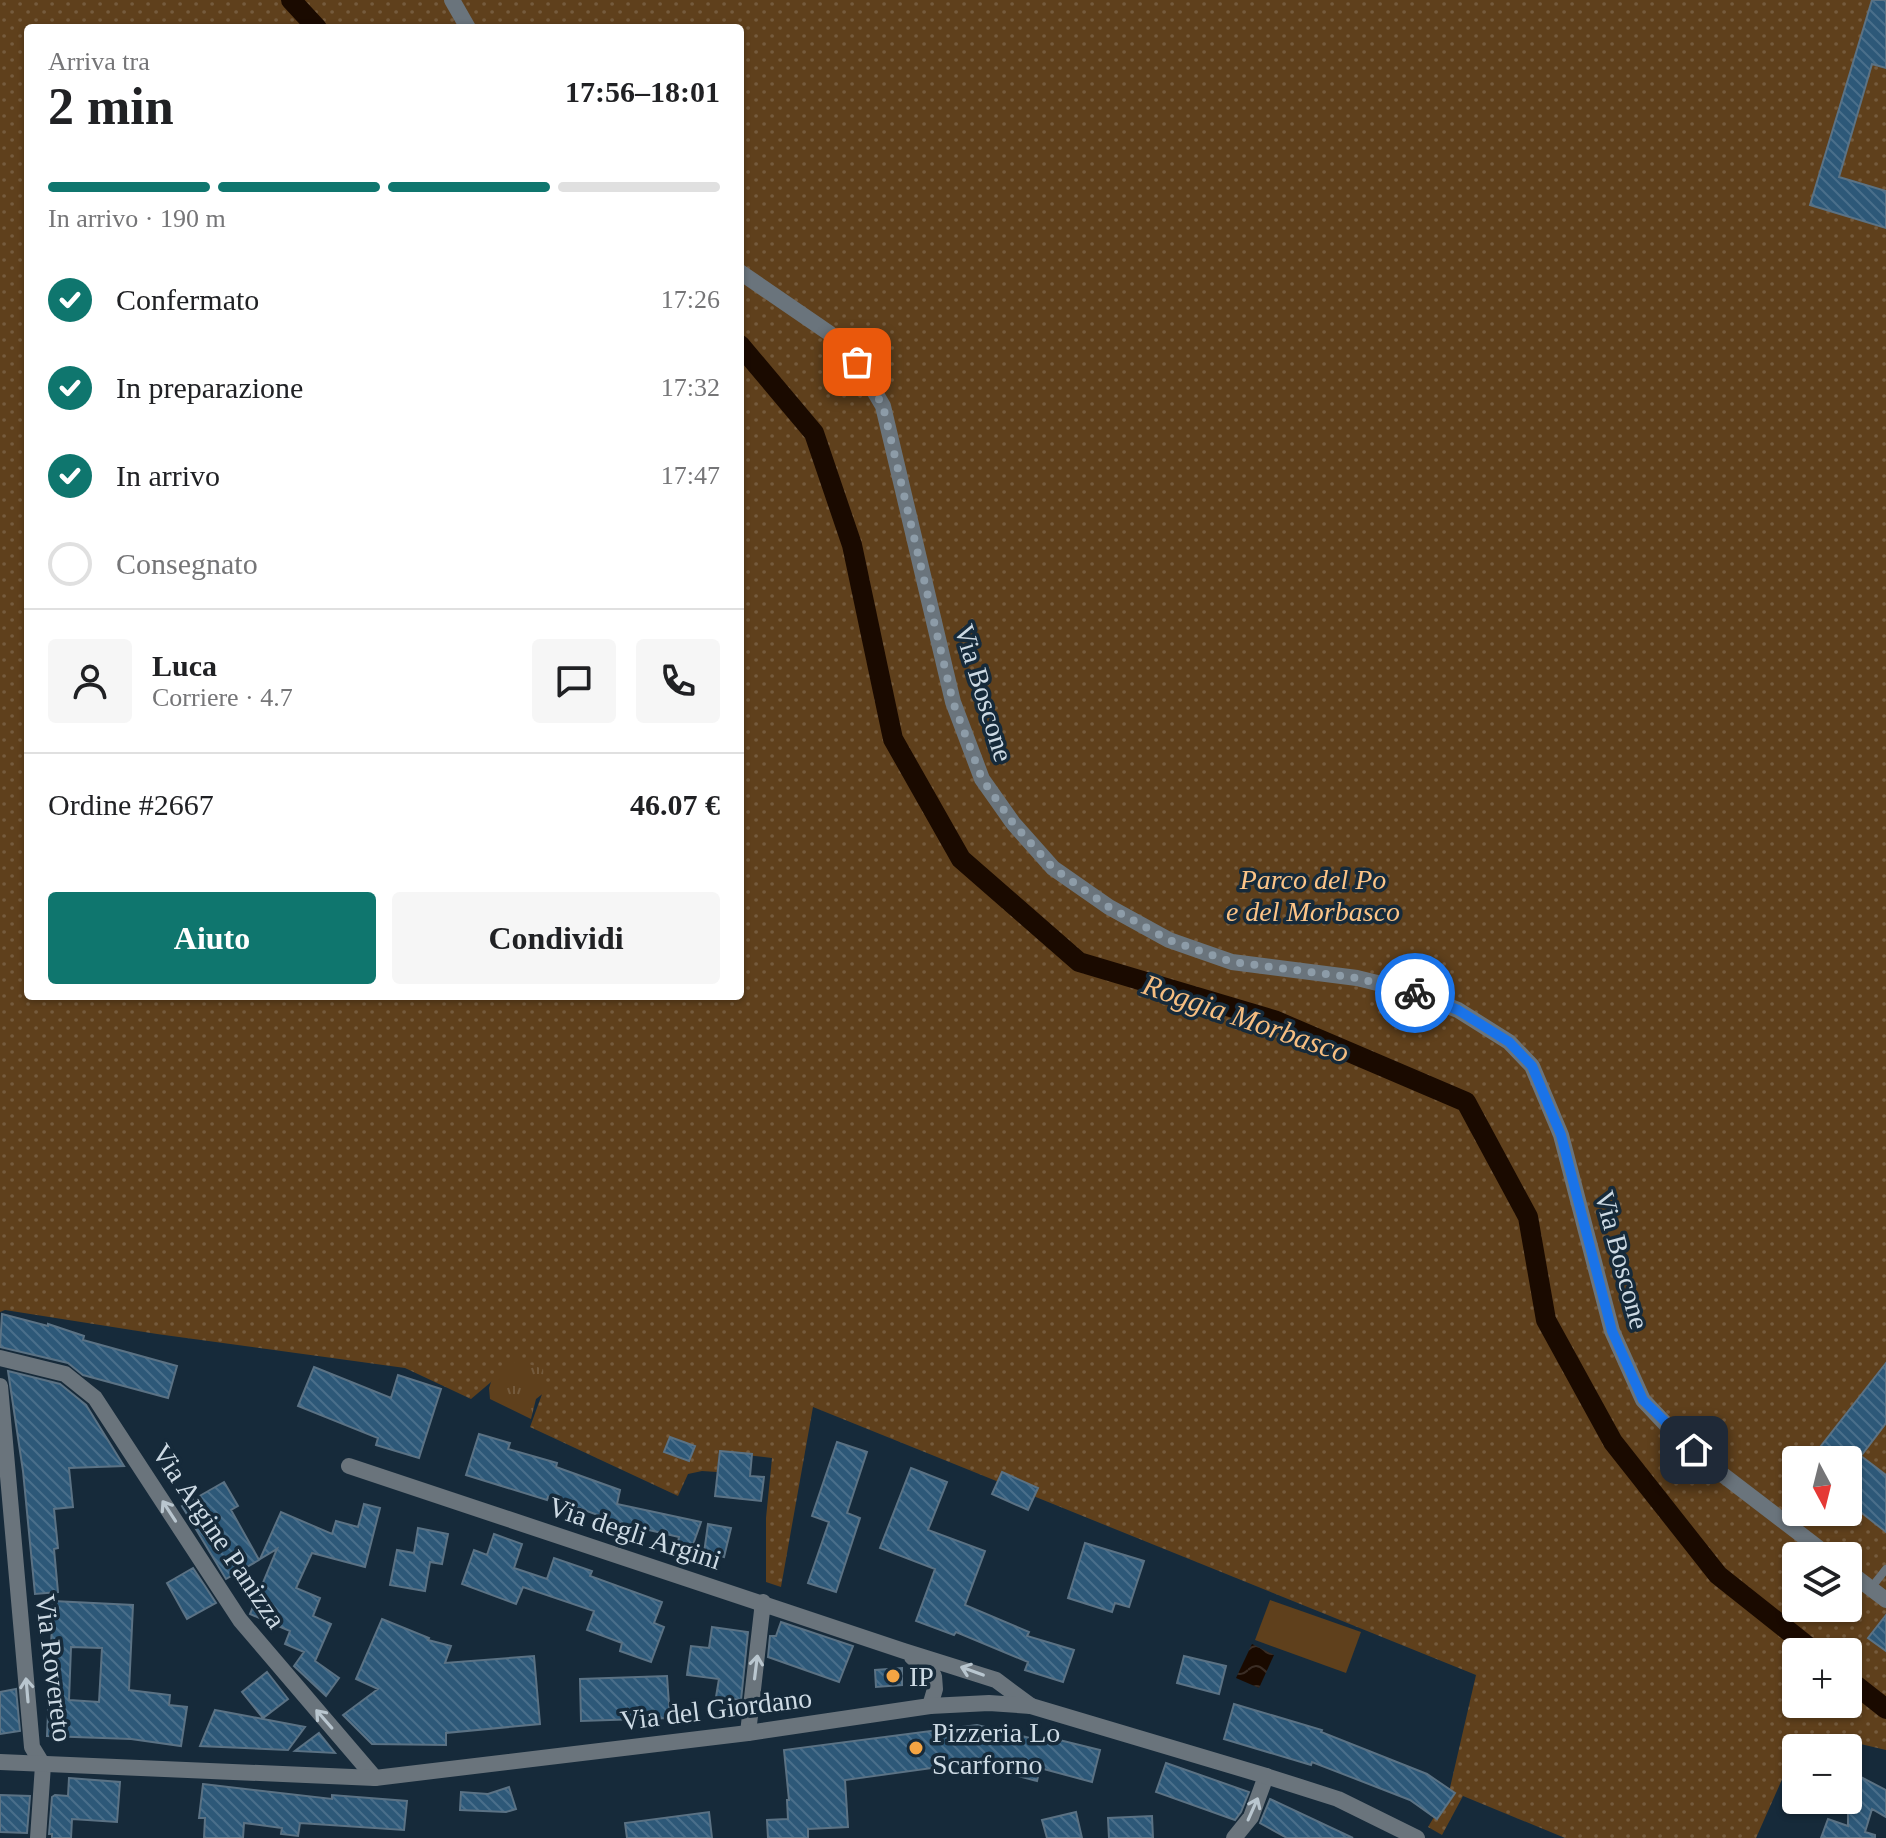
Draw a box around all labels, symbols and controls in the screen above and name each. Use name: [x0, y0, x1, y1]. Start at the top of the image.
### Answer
text: Arriva tra: [48, 47, 150, 76]
text: 17:56–18:01: [565, 75, 720, 108]
text: 2 min: [48, 78, 174, 135]
text: In arrivo · 190 m: [48, 204, 226, 233]
icon: check: [48, 278, 92, 322]
text: Confermato: [116, 283, 259, 316]
text: 17:26: [661, 285, 720, 314]
pin: [823, 328, 891, 396]
icon: bag: [835, 340, 879, 384]
icon: check: [48, 366, 92, 410]
text: In preparazione: [116, 371, 303, 404]
text: 17:32: [661, 373, 720, 402]
icon: check: [48, 454, 92, 498]
text: In arrivo: [116, 459, 220, 492]
text: 17:47: [661, 461, 720, 490]
text: Consegnato: [116, 547, 258, 580]
street label: Via Boscone: [948, 620, 1020, 766]
button: person: [48, 639, 132, 723]
button: chat: [532, 639, 616, 723]
button: phone: [636, 639, 720, 723]
text: Luca: [152, 649, 217, 682]
text: Corriere · 4.7: [152, 683, 293, 712]
text: Ordine #2667: [48, 788, 214, 821]
text: 46.07 €: [630, 788, 720, 821]
park label: Parco del Po e del Morbasco: [1226, 864, 1400, 927]
button: Aiuto: [48, 892, 376, 984]
button: Condividi: [392, 892, 720, 984]
courier: [1375, 953, 1455, 1033]
water label: Roggia Morbasco: [1138, 967, 1353, 1069]
icon: bike: [1393, 971, 1437, 1015]
street label: Via Boscone: [1589, 1187, 1655, 1333]
pin: [1660, 1416, 1728, 1484]
icon: home: [1672, 1428, 1716, 1472]
street label: Via Argine Panizza: [146, 1438, 292, 1634]
north arrow: [1782, 1446, 1862, 1526]
map controls: [1782, 1446, 1862, 1814]
street label: Via degli Argini: [545, 1490, 725, 1576]
one-way arrow: [161, 1500, 177, 1523]
button: layers: [1782, 1542, 1862, 1622]
street label: Via Rovereto: [30, 1592, 78, 1744]
button: +: [1782, 1638, 1862, 1718]
one-way arrow: [748, 1654, 763, 1681]
place label: IP: [909, 1661, 934, 1692]
one-way arrow: [960, 1663, 984, 1677]
marker: IP: [884, 1667, 902, 1685]
one-way arrow: [19, 1677, 34, 1704]
street label: Via del Giordano: [618, 1682, 814, 1736]
one-way arrow: [316, 1709, 334, 1729]
place label: Pizzeria Lo Scarforno: [932, 1717, 1060, 1780]
button: −: [1782, 1734, 1862, 1814]
marker: Pizzeria Lo Scarforno: [907, 1739, 925, 1757]
one-way arrow: [1247, 1797, 1262, 1822]

